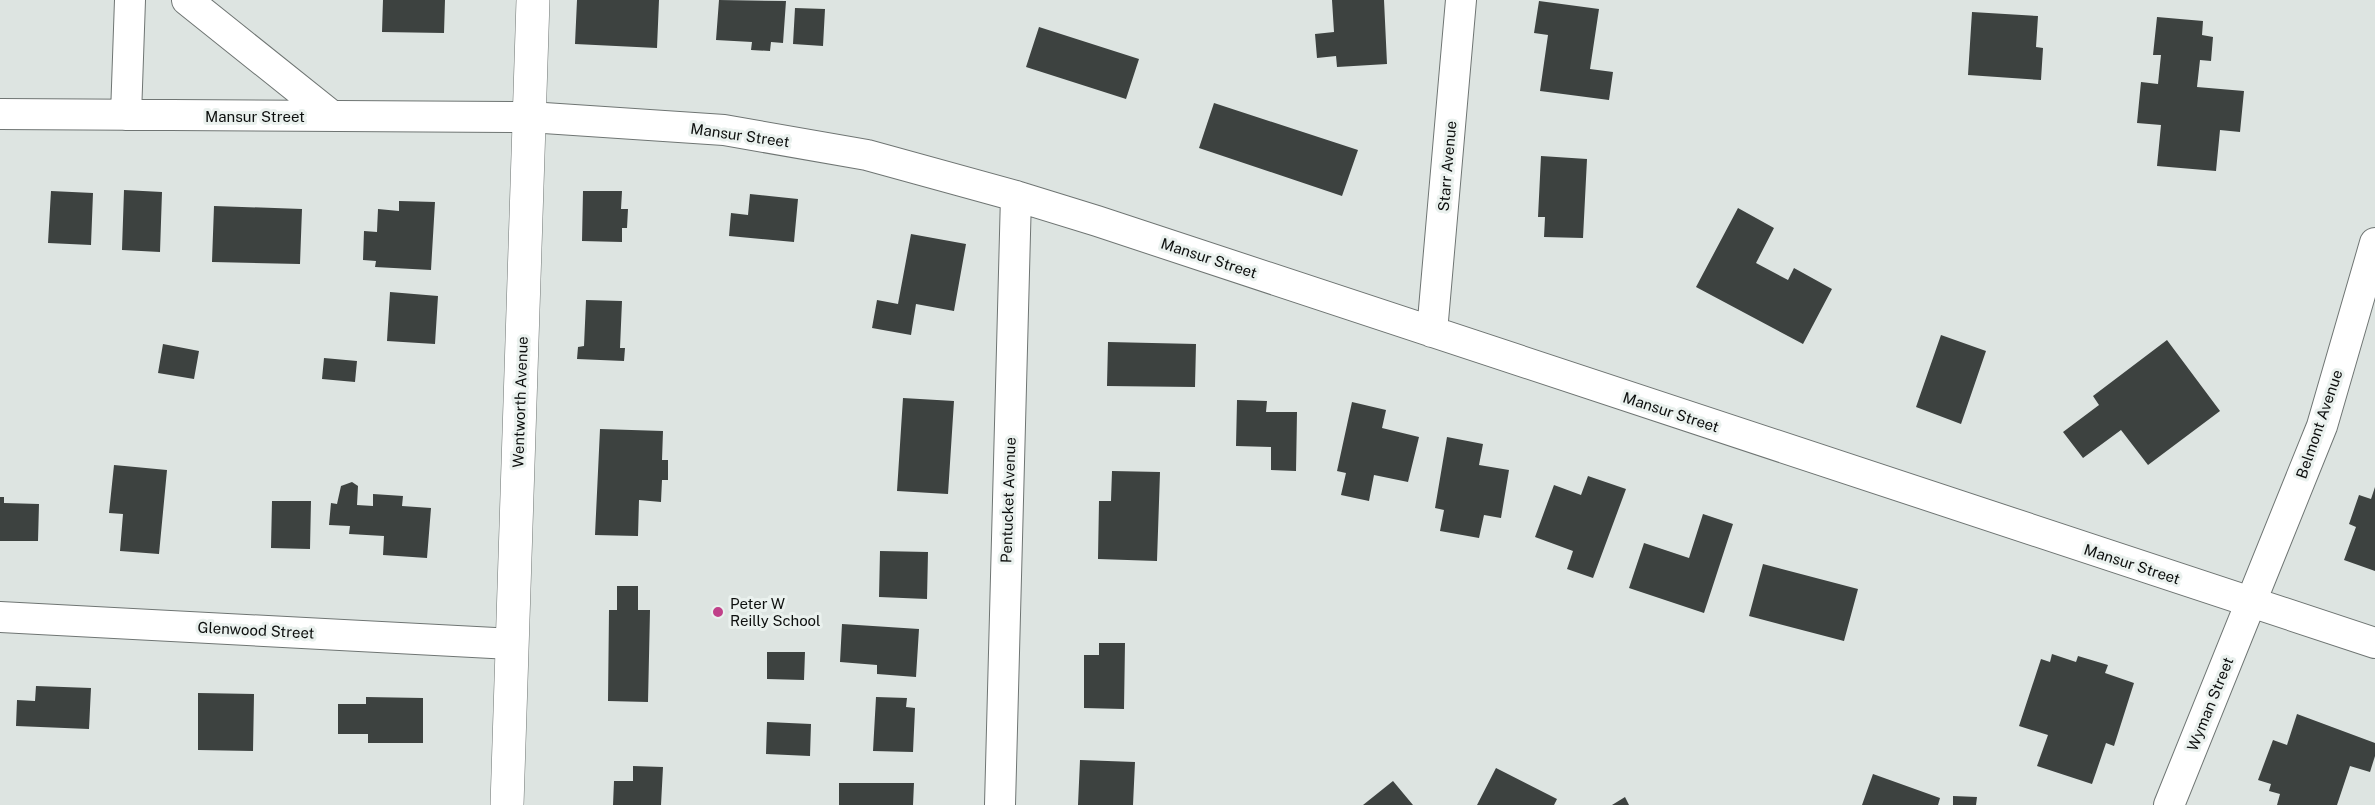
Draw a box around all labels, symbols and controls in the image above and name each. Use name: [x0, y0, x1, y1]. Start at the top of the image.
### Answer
street label: Mansur Street: [205, 108, 305, 125]
street label: Mansur Street: [689, 120, 791, 150]
street label: Starr Avenue: [1435, 120, 1459, 212]
street label: Mansur Street: [1159, 234, 1259, 282]
street label: Wentworth Avenue: [509, 336, 531, 468]
street label: Belmont Avenue: [2292, 367, 2346, 481]
street label: Mansur Street: [1621, 388, 1721, 436]
street label: Pentucket Avenue: [997, 437, 1019, 563]
street label: Mansur Street: [2082, 540, 2182, 588]
place label: Peter W Reilly School: [730, 595, 821, 629]
marker: Peter W Reilly School: [711, 605, 725, 619]
street label: Glenwood Street: [197, 618, 315, 642]
street label: Wyman Street: [2183, 654, 2237, 753]

